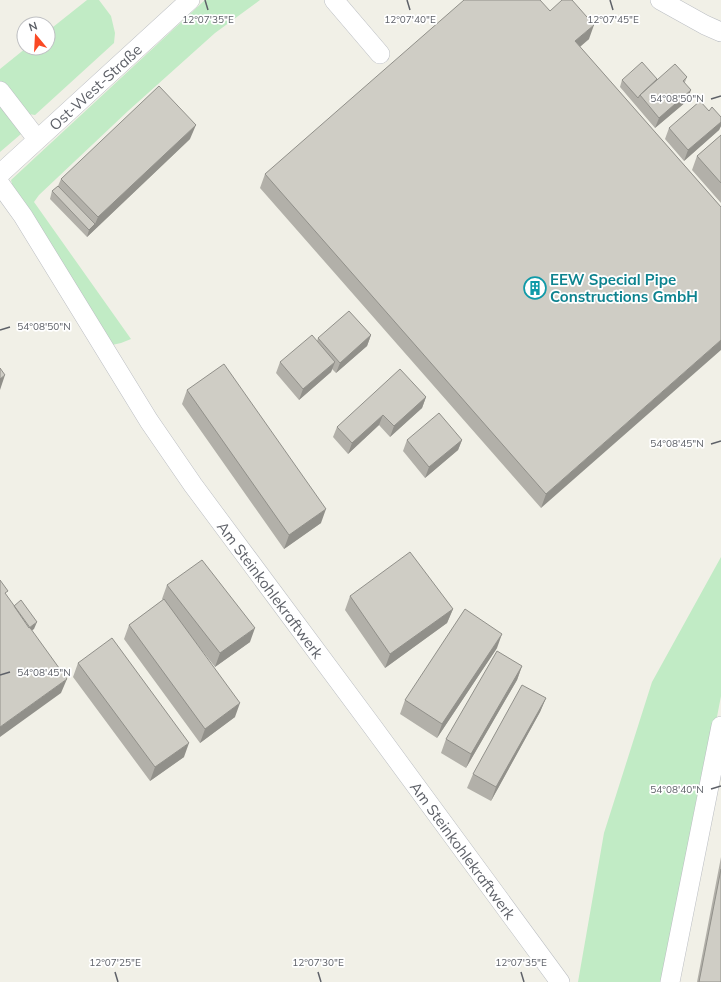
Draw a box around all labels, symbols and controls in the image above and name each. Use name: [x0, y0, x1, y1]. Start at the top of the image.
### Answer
text: 12°07'35"E: [182, 13, 234, 26]
text: 12°07'40"E: [384, 13, 436, 26]
text: 12°07'45"E: [587, 13, 639, 26]
north arrow: [16, 16, 56, 56]
text: N: [27, 19, 39, 34]
street label: Ost-West-Straße: [45, 40, 145, 134]
text: 54°08'50"N: [650, 92, 704, 105]
place label: EEW Special Pipe Constructions GmbH: [550, 270, 698, 306]
building icon: EEW Special Pipe Constructions GmbH: [522, 275, 548, 301]
text: 54°08'50"N: [17, 320, 71, 333]
text: 54°08'45"N: [650, 437, 704, 450]
street label: Am Steinkohlekraftwerk: [213, 517, 328, 662]
text: 54°08'45"N: [17, 666, 71, 679]
street label: Am Steinkohlekraftwerk: [406, 778, 520, 923]
text: 54°08'40"N: [650, 783, 704, 796]
text: 12°07'25"E: [89, 956, 141, 969]
text: 12°07'30"E: [292, 956, 344, 969]
text: 12°07'35"E: [495, 956, 547, 969]

